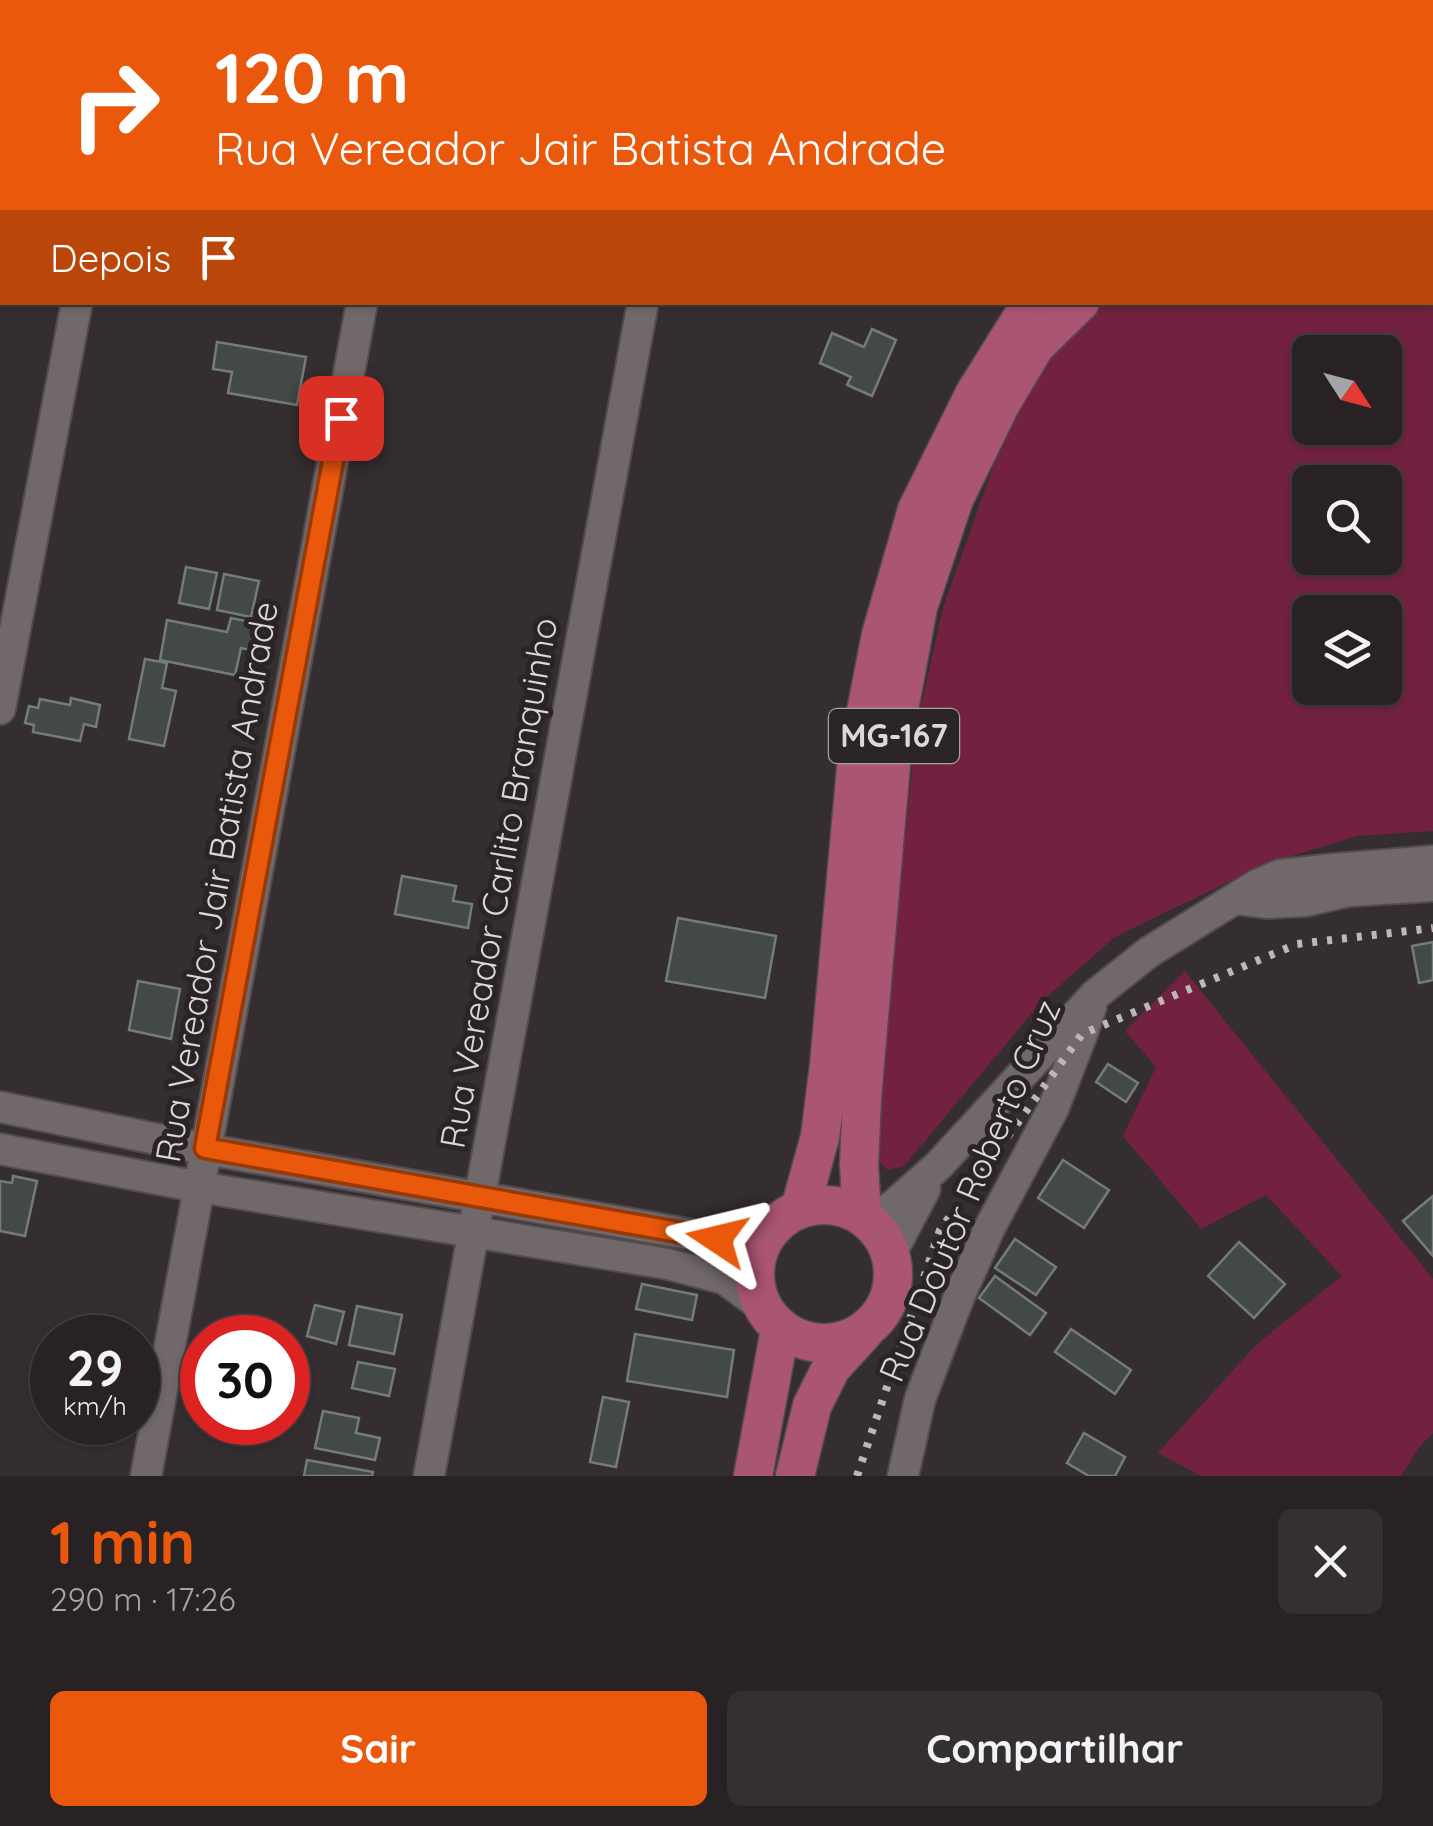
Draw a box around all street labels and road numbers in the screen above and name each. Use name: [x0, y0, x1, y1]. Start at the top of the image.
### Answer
street label: Rua Vereador Jair Batista Andrade: [145, 598, 287, 1166]
street label: Rua Vereador Carlito Branquinho: [430, 614, 566, 1151]
road number: MG-167: [829, 709, 959, 763]
street label: Rua Doutor Roberto Cruz: [869, 993, 1070, 1388]

